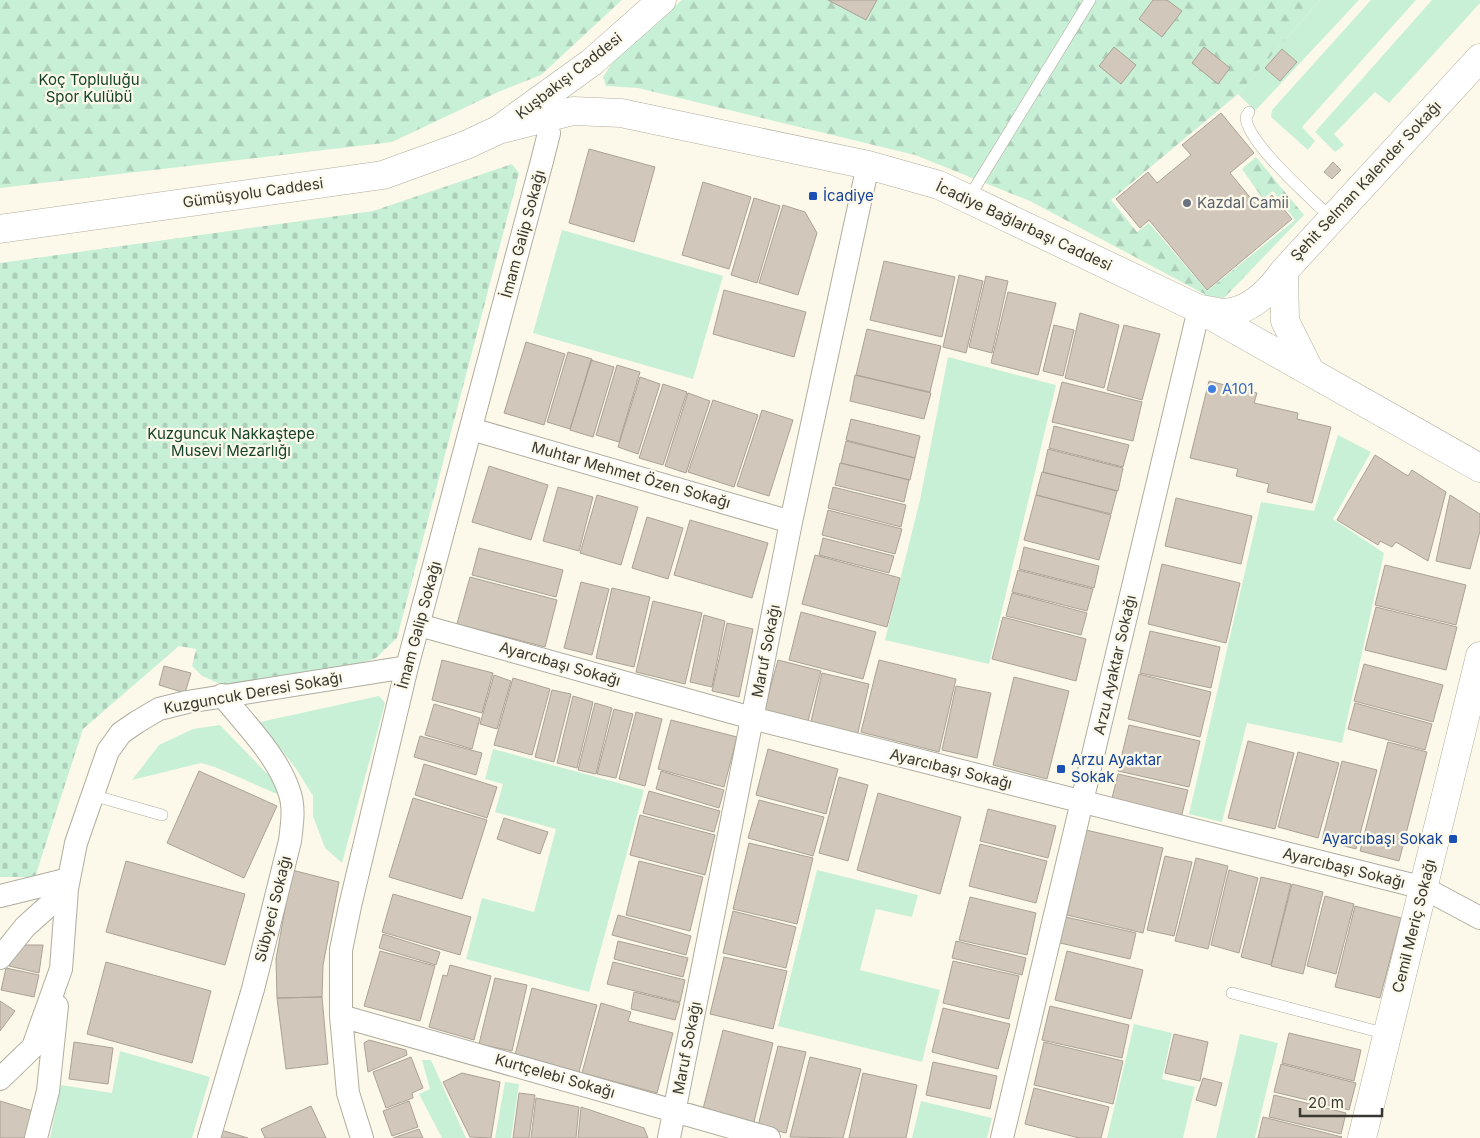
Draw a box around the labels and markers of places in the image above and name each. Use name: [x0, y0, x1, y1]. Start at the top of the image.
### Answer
place label: İcadiye: [823, 186, 874, 205]
marker: İcadiye: [807, 190, 819, 202]
place label: Kazdal Camii: [1197, 193, 1289, 212]
marker: Kazdal Camii: [1181, 197, 1193, 209]
place label: A101: [1222, 379, 1254, 398]
marker: A101: [1206, 383, 1218, 395]
place label: Arzu Ayaktar Sokak: [1071, 750, 1162, 786]
marker: Arzu Ayaktar Sokak: [1055, 763, 1067, 775]
place label: Ayarcıbaşı Sokak: [1322, 829, 1444, 848]
marker: Ayarcıbaşı Sokak: [1447, 833, 1459, 845]

